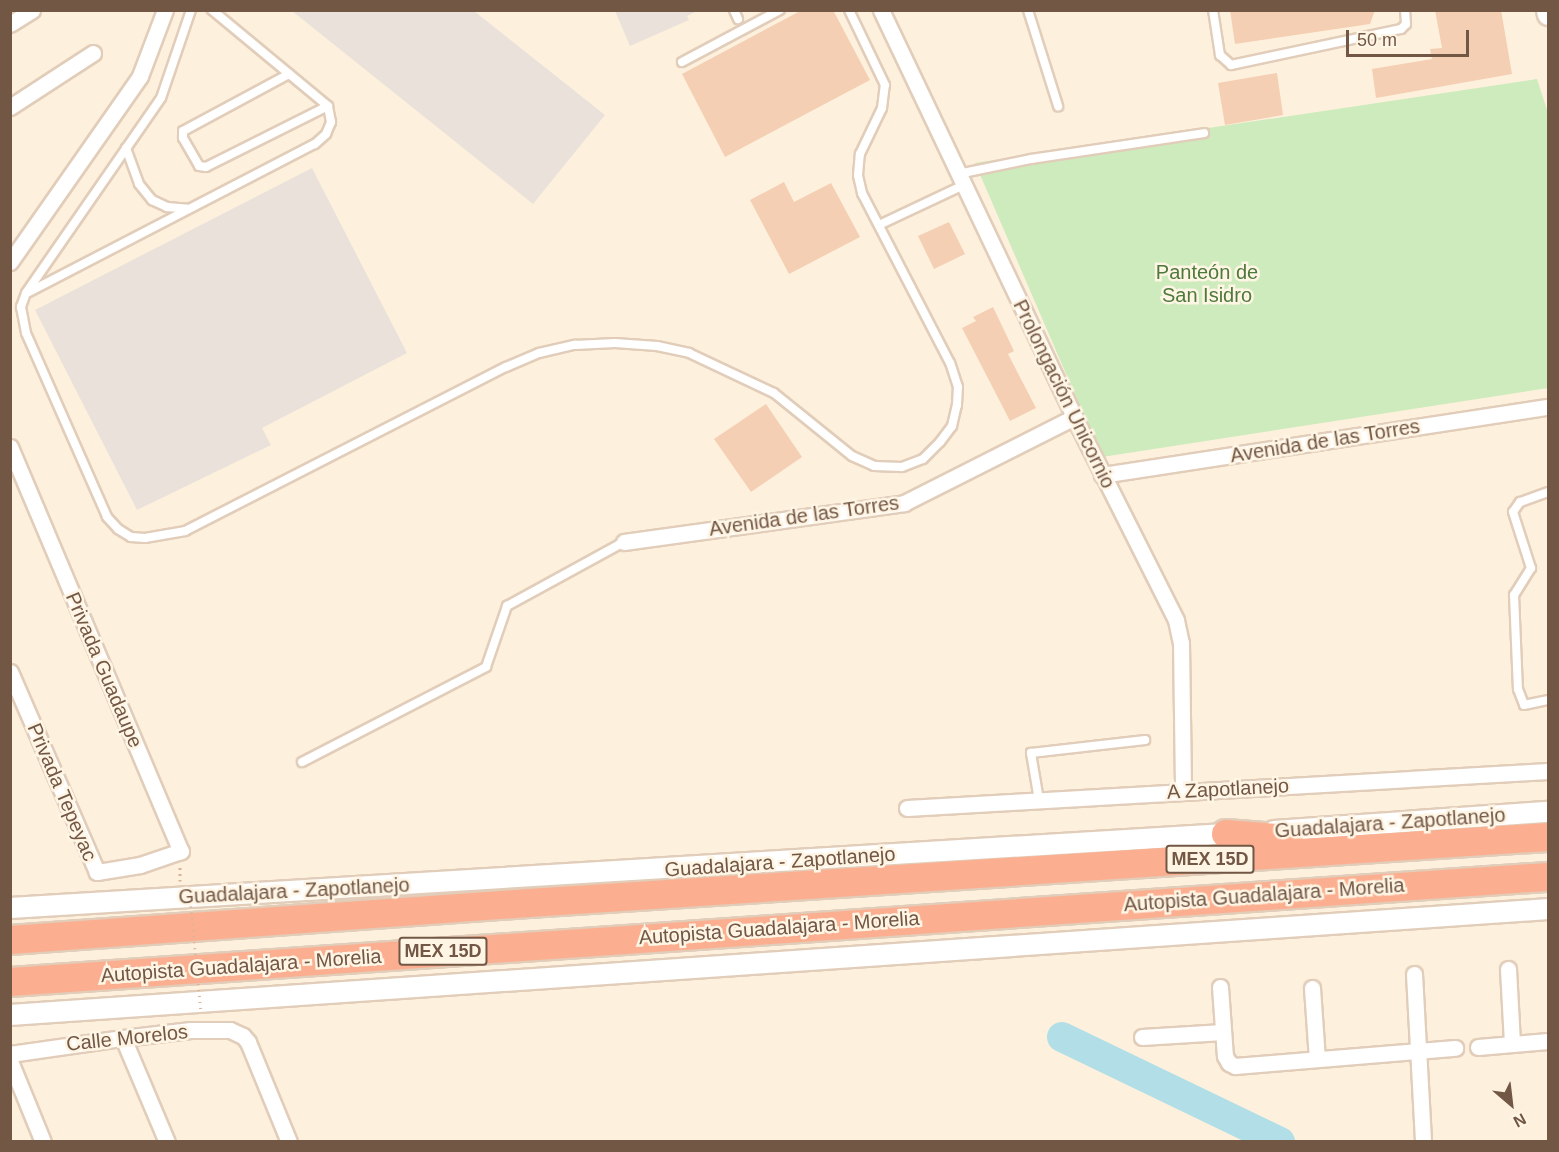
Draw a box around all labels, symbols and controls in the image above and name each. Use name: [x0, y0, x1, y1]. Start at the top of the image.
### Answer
scale bar: [1349, 18, 1472, 56]
text: 50 m: [1357, 30, 1397, 50]
park label: Panteón de San Isidro: [1156, 261, 1258, 308]
street label: Prolongación Unicornio: [1008, 296, 1120, 492]
street label: Avenida de las Torres: [1228, 414, 1422, 468]
street label: Avenida de las Torres: [707, 491, 901, 541]
street label: Privada Guadaupe: [60, 589, 148, 751]
street label: Privada Tepeyac: [22, 719, 102, 865]
street label: A Zapotlanejo: [1166, 774, 1290, 804]
street label: Guadalajara - Zapotlanejo: [1274, 803, 1506, 843]
street label: Guadalajara - Zapotlanejo: [664, 842, 896, 882]
road number: MEX 15D: [1165, 844, 1255, 874]
street label: Guadalajara - Zapotlanejo: [178, 873, 410, 909]
street label: Autopista Guadalajara - Morelia: [1123, 873, 1405, 917]
street label: Autopista Guadalajara - Morelia: [638, 906, 920, 950]
road number: MEX 15D: [398, 936, 488, 966]
street label: Autopista Guadalajara - Morelia: [100, 944, 382, 988]
street label: Calle Morelos: [65, 1020, 189, 1056]
north arrow: [1481, 1074, 1541, 1134]
text: N: [1511, 1110, 1529, 1131]

